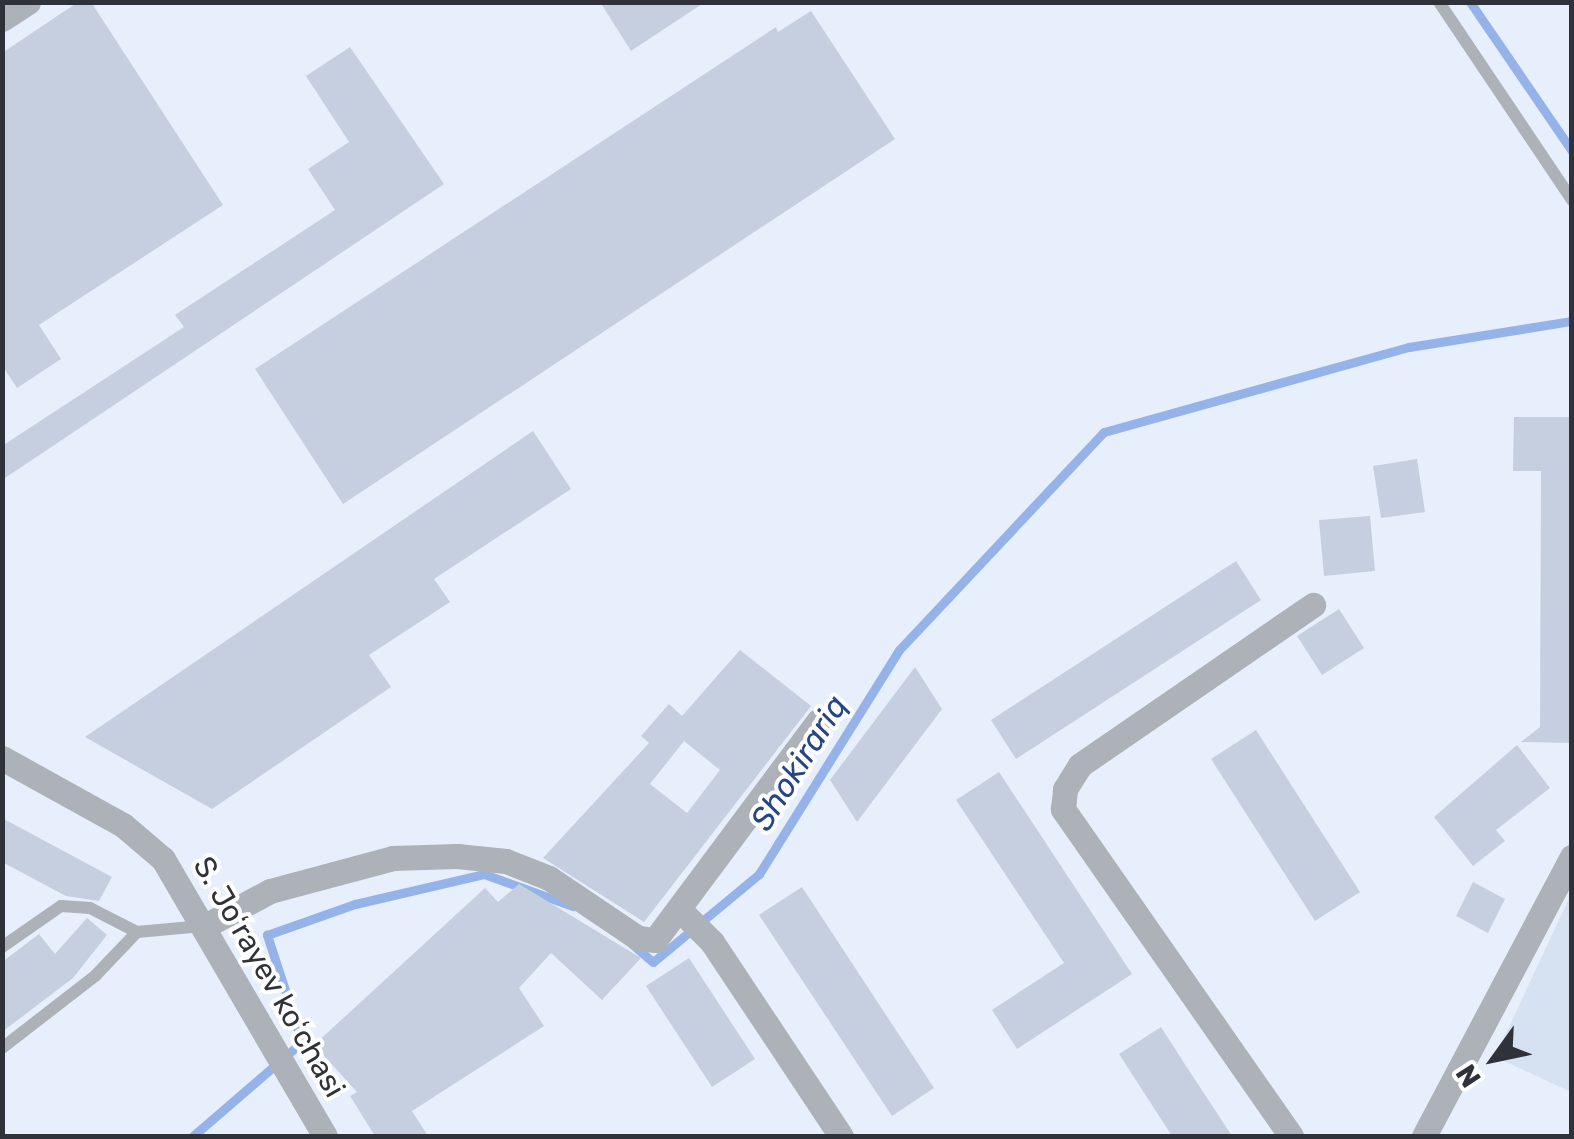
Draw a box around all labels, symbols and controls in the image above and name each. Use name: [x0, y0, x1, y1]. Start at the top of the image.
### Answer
water label: Shokirariq: [742, 688, 856, 838]
street label: S. Joʻrayev koʻchasi: [185, 850, 353, 1104]
north arrow: [1444, 1009, 1544, 1109]
text: N: [1449, 1058, 1488, 1093]

